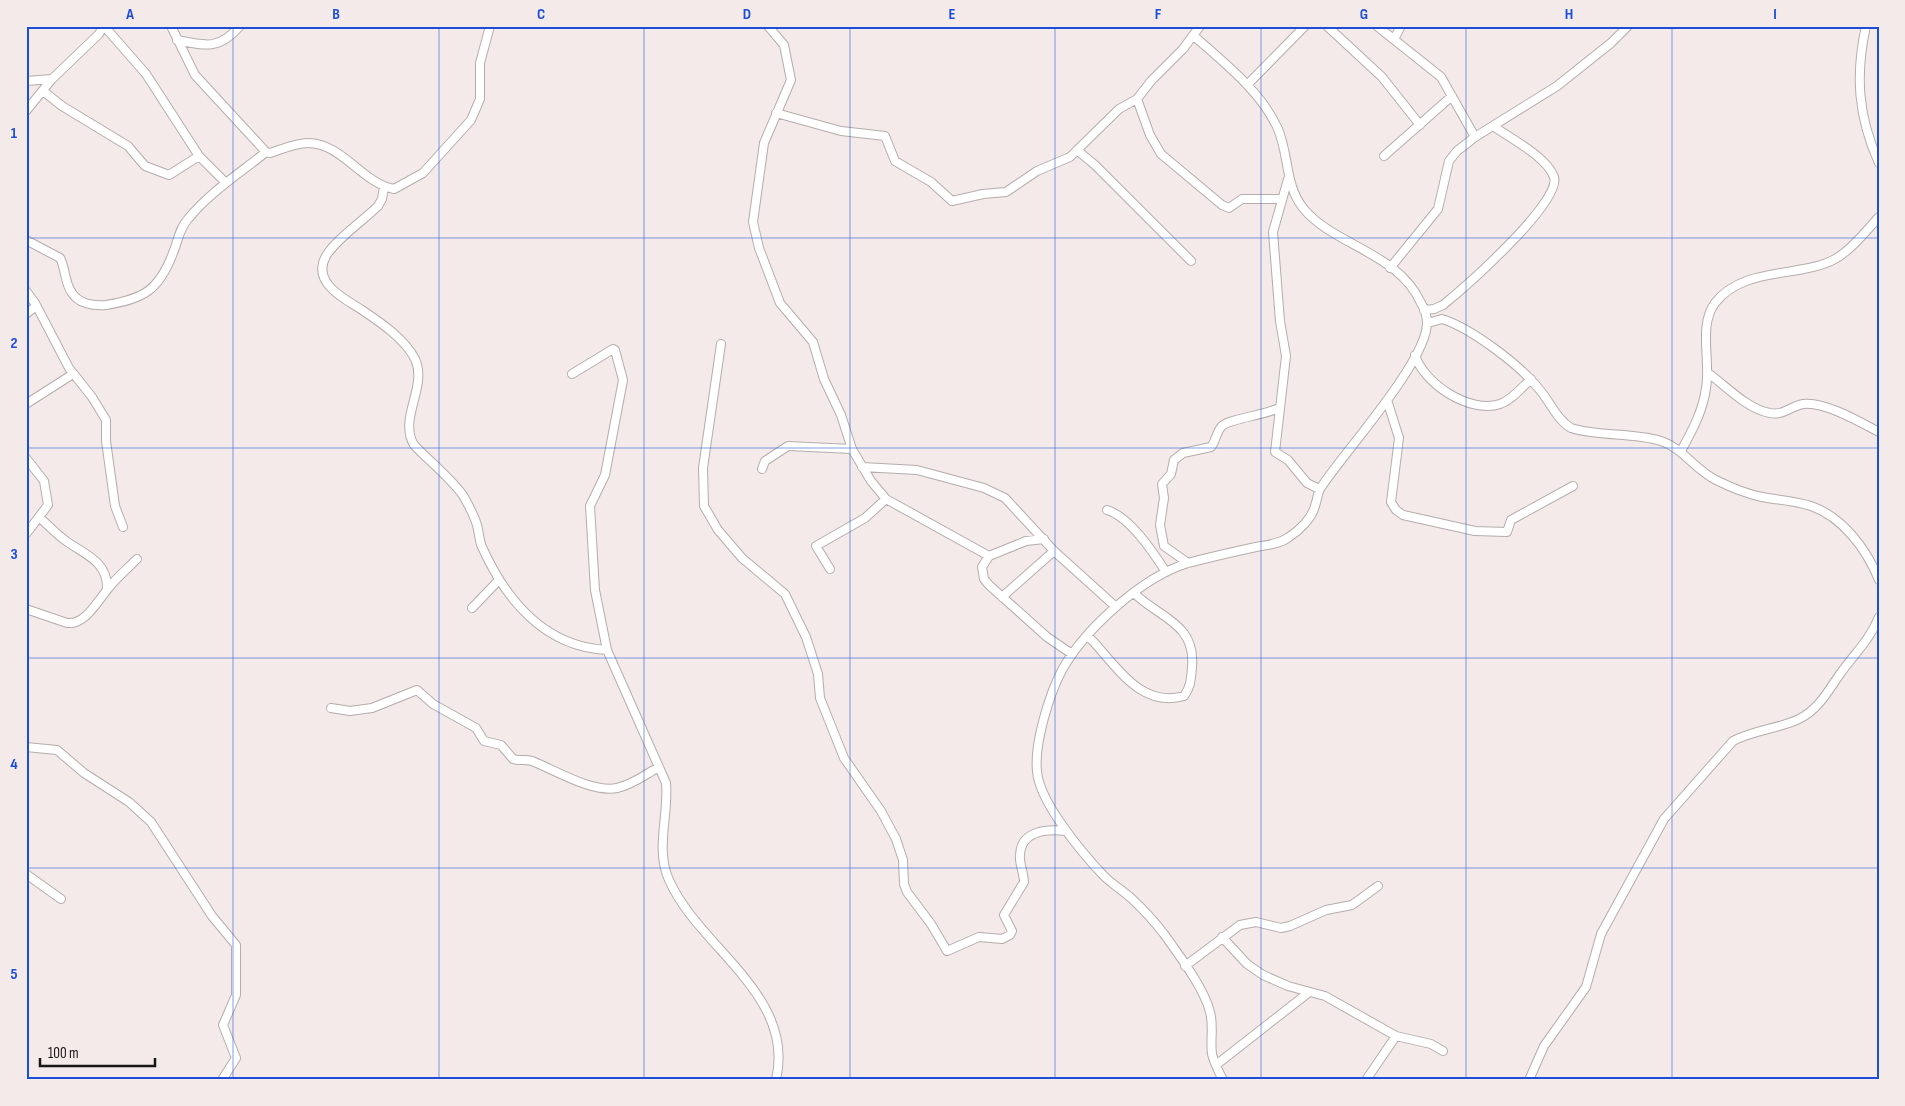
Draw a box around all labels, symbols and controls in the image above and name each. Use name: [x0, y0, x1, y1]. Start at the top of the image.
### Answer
text: A: [125, 5, 134, 24]
text: B: [332, 5, 340, 24]
text: C: [537, 5, 545, 24]
text: D: [743, 5, 751, 24]
text: E: [949, 5, 956, 24]
text: F: [1155, 5, 1162, 24]
text: G: [1360, 5, 1368, 24]
text: H: [1565, 5, 1573, 24]
text: I: [1773, 5, 1777, 24]
text: 1: [11, 124, 18, 143]
text: 2: [10, 334, 18, 353]
text: 3: [10, 545, 18, 564]
text: 4: [10, 755, 18, 774]
text: 5: [10, 965, 18, 984]
scale bar: [40, 1036, 155, 1068]
text: 100 m: [48, 1044, 79, 1063]

